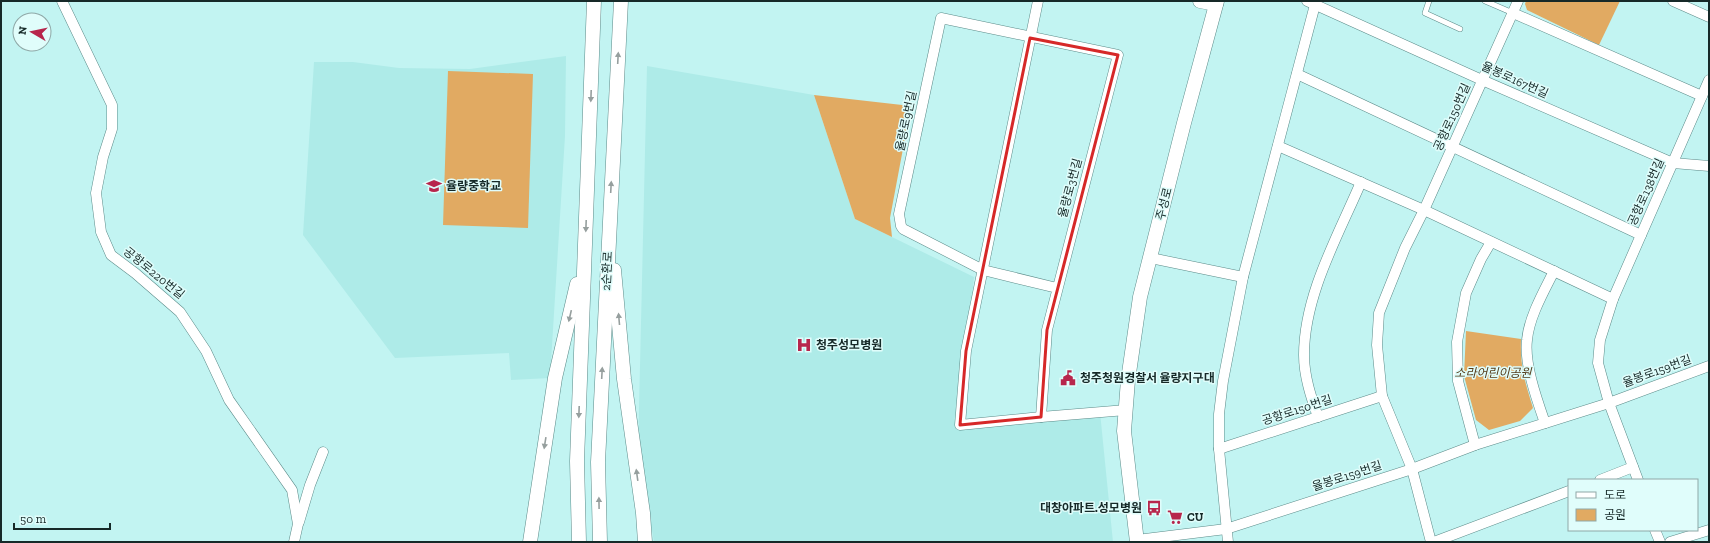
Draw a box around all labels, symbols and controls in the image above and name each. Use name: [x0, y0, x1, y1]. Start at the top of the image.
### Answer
north arrow: [12, 12, 52, 52]
text: N: [16, 25, 30, 36]
one-way arrow: [614, 52, 621, 64]
street label: 율봉로167번길: [1479, 59, 1551, 101]
street label: 공항로150번길: [1431, 81, 1473, 153]
street label: 율량로9번길: [893, 89, 919, 153]
one-way arrow: [588, 90, 595, 102]
street label: 공항로138번길: [1625, 156, 1667, 228]
street label: 율량로3번길: [1055, 157, 1085, 219]
school or university icon: 율량중학교: [425, 177, 443, 195]
place label: 율량중학교: [446, 179, 501, 193]
one-way arrow: [608, 180, 614, 193]
street label: 주성로: [1153, 186, 1175, 222]
one-way arrow: [583, 220, 590, 232]
street label: 공항로220번길: [121, 244, 187, 302]
street label: 2순환로: [599, 251, 615, 291]
one-way arrow: [567, 310, 573, 322]
one-way arrow: [615, 313, 622, 325]
hospital icon: 청주성모병원: [795, 336, 813, 354]
place label: 청주성모병원: [816, 338, 882, 352]
street label: 율봉로159번길: [1621, 352, 1693, 390]
one-way arrow: [599, 366, 605, 379]
park label: 소라어린이공원: [1454, 366, 1533, 380]
public building icon: 청주청원경찰서 율량지구대: [1059, 369, 1077, 387]
place label: 청주청원경찰서 율량지구대: [1080, 371, 1215, 385]
street label: 공항로150번길: [1260, 392, 1334, 428]
one-way arrow: [575, 406, 582, 418]
one-way arrow: [542, 437, 548, 449]
street label: 율봉로159번길: [1310, 458, 1384, 494]
one-way arrow: [634, 469, 640, 482]
legend: [1568, 479, 1698, 531]
text: 도로: [1604, 488, 1626, 502]
one-way arrow: [596, 496, 602, 509]
bus stop icon: 대창아파트.성모병원: [1145, 499, 1163, 517]
place label: 대창아파트.성모병원: [1040, 501, 1142, 515]
scale bar: [14, 505, 110, 531]
supermarket icon: CU: [1166, 508, 1184, 526]
text: 공원: [1604, 508, 1626, 522]
place label: CU: [1187, 510, 1204, 524]
text: 50 m: [20, 512, 47, 526]

